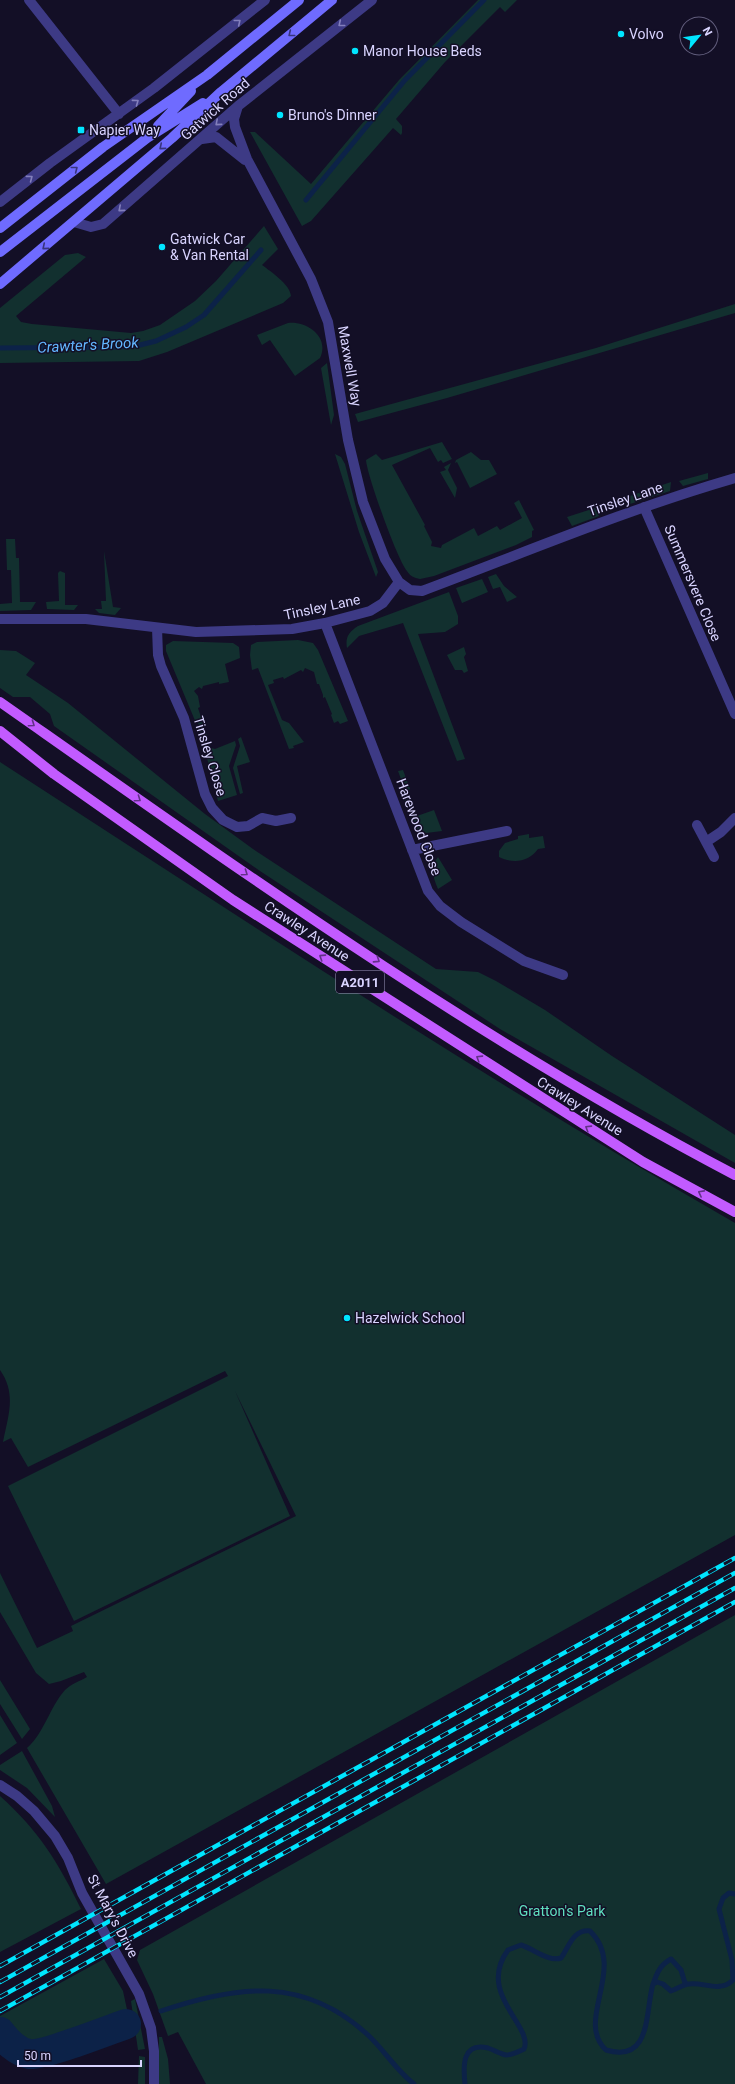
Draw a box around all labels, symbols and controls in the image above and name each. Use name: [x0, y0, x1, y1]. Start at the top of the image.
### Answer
north arrow: [679, 16, 719, 56]
one-way arrow: [234, 19, 241, 26]
one-way arrow: [338, 19, 345, 26]
text: N: [700, 25, 715, 38]
place label: Volvo: [629, 26, 664, 42]
one-way arrow: [288, 29, 295, 36]
marker: Volvo: [616, 29, 626, 39]
place label: Manor House Beds: [363, 43, 482, 59]
marker: Manor House Beds: [350, 46, 360, 56]
street label: Gatwick Road: [177, 75, 253, 143]
one-way arrow: [132, 99, 139, 107]
place label: Bruno's Dinner: [288, 107, 377, 123]
marker: Bruno's Dinner: [275, 110, 285, 120]
one-way arrow: [216, 119, 223, 126]
place label: Napier Way: [89, 122, 160, 138]
marker: Napier Way: [76, 125, 86, 135]
one-way arrow: [159, 142, 167, 149]
one-way arrow: [70, 167, 77, 174]
one-way arrow: [26, 176, 33, 183]
one-way arrow: [118, 205, 126, 212]
place label: Gatwick Car & Van Rental: [170, 231, 249, 263]
one-way arrow: [42, 242, 49, 249]
marker: Gatwick Car & Van Rental: [157, 242, 167, 252]
street label: Maxwell Way: [335, 325, 365, 408]
water label: Crawter's Brook: [37, 333, 140, 357]
street label: Tinsley Lane: [586, 479, 664, 519]
street label: Summersvere Close: [661, 522, 725, 644]
street label: Tinsley Lane: [282, 591, 362, 623]
street label: Tinsley Close: [190, 714, 230, 798]
one-way arrow: [28, 719, 35, 727]
street label: Harewood Close: [393, 776, 445, 878]
one-way arrow: [134, 794, 141, 801]
one-way arrow: [241, 868, 248, 876]
street label: Crawley Avenue: [261, 898, 353, 964]
one-way arrow: [319, 955, 326, 962]
one-way arrow: [373, 956, 380, 963]
road number: A2011: [336, 971, 384, 993]
one-way arrow: [476, 1055, 483, 1063]
street label: Crawley Avenue: [534, 1073, 626, 1139]
one-way arrow: [586, 1125, 593, 1132]
one-way arrow: [697, 1191, 705, 1198]
place label: Hazelwick School: [355, 1310, 465, 1326]
marker: Hazelwick School: [342, 1313, 352, 1323]
street label: St Mary's Drive: [84, 1872, 142, 1960]
park label: Gratton's Park: [519, 1903, 606, 1919]
scale bar: [18, 2042, 141, 2068]
text: 50 m: [24, 2049, 51, 2063]

